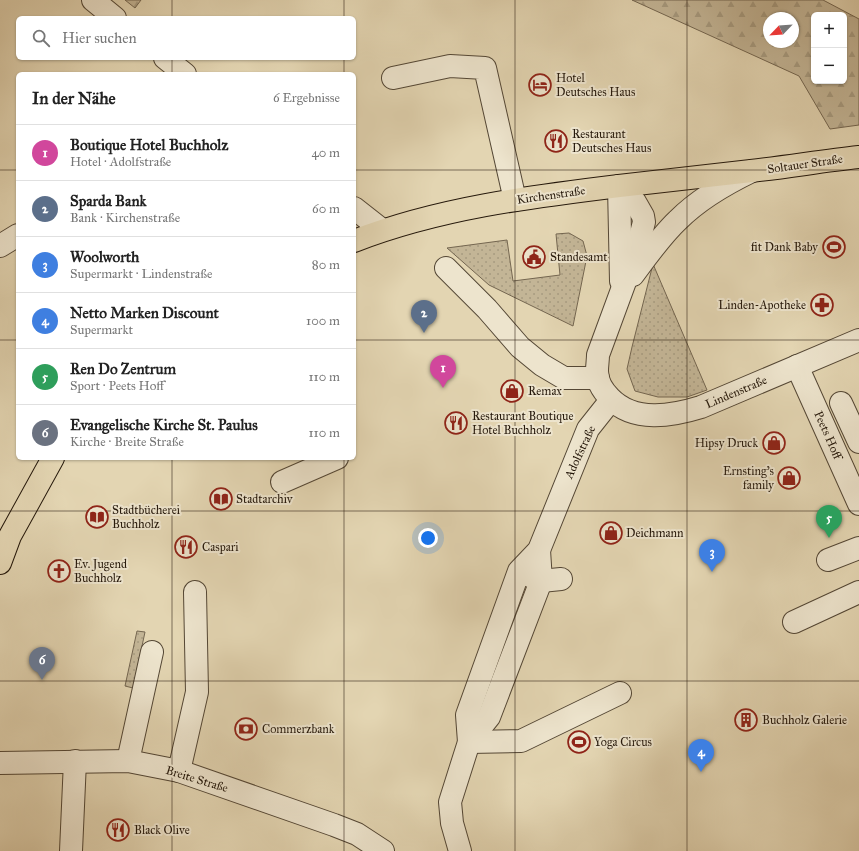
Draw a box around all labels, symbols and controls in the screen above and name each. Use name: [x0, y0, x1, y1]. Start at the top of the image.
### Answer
north arrow: [763, 12, 799, 48]
map controls: [811, 12, 847, 84]
button: +: [811, 12, 847, 48]
search box: [16, 16, 356, 60]
icon: search: [30, 27, 52, 49]
text: Hier suchen: [62, 29, 137, 47]
button: −: [811, 48, 847, 84]
place label: Hotel Deutsches Haus: [556, 71, 635, 99]
hotel icon: Hotel Deutsches Haus: [527, 72, 553, 98]
text: In der Nähe: [32, 88, 116, 109]
text: 6 Ergebnisse: [273, 90, 340, 106]
place label: Restaurant Deutsches Haus: [572, 127, 651, 155]
restaurant icon: Restaurant Deutsches Haus: [543, 128, 569, 154]
text: Boutique Hotel Buchholz: [70, 136, 228, 154]
text: 1: [42, 145, 48, 161]
text: 40 m: [311, 145, 340, 161]
street label: Soltauer Straße: [766, 152, 844, 176]
text: Hotel · Adolfstraße: [70, 154, 171, 170]
street label: Kirchenstraße: [516, 183, 586, 207]
text: Sparda Bank: [70, 192, 146, 210]
text: 2: [42, 201, 48, 217]
text: 60 m: [312, 201, 340, 217]
text: Bank · Kirchenstraße: [70, 210, 180, 226]
sports icon: fit Dank Baby: [821, 234, 847, 260]
place label: fit Dank Baby: [751, 240, 818, 254]
public building icon: Standesamt: [521, 244, 547, 270]
text: Woolworth: [70, 248, 139, 266]
place label: Standesamt: [550, 250, 608, 264]
text: 3: [42, 257, 48, 273]
text: 80 m: [312, 257, 340, 273]
text: Supermarkt · Lindenstraße: [70, 266, 212, 282]
pharmacy icon: Linden-Apotheke: [809, 292, 835, 318]
place label: Linden-Apotheke: [718, 298, 806, 312]
pin: 2: [411, 300, 437, 333]
text: Netto Marken Discount: [70, 304, 219, 322]
text: 4: [41, 313, 49, 329]
text: 100 m: [306, 313, 340, 329]
text: Supermarkt: [70, 322, 133, 338]
pin: 1: [430, 355, 456, 388]
text: Ren Do Zentrum: [70, 360, 176, 378]
text: 5: [42, 369, 48, 385]
text: 110 m: [308, 369, 340, 385]
street label: Lindenstraße: [703, 373, 769, 411]
text: Sport · Peets Hoff: [70, 378, 164, 394]
shop icon: Remax: [499, 378, 525, 404]
place label: Remax: [528, 384, 563, 398]
place label: Restaurant Boutique Hotel Buchholz: [472, 409, 573, 437]
street label: Peets Hoff: [811, 409, 846, 463]
restaurant icon: Restaurant Boutique Hotel Buchholz: [443, 410, 469, 436]
text: Evangelische Kirche St. Paulus: [70, 416, 258, 434]
street label: Adolfstraße: [561, 423, 598, 482]
text: 6: [42, 425, 48, 441]
text: 110 m: [308, 425, 340, 441]
shop icon: Hipsy Druck: [761, 430, 787, 456]
text: Kirche · Breite Straße: [70, 434, 184, 450]
place label: Hipsy Druck: [695, 436, 758, 450]
place label: Ernsting's family: [723, 464, 774, 492]
shop icon: Ernsting's family: [776, 465, 802, 491]
library icon: Stadtarchiv: [208, 486, 234, 512]
place label: Stadtarchiv: [236, 492, 294, 506]
place label: Stadtbücherei Buchholz: [112, 503, 181, 531]
library icon: Stadtbücherei Buchholz: [84, 504, 110, 530]
pin: 5: [816, 505, 842, 538]
shop icon: Deichmann: [598, 520, 624, 546]
place label: Deichmann: [626, 526, 684, 540]
your location: [418, 528, 438, 548]
restaurant icon: Caspari: [173, 534, 199, 560]
pin: 3: [699, 539, 725, 572]
place label: Caspari: [202, 540, 239, 554]
place label: Ev. Jugend Buchholz: [74, 557, 127, 585]
church icon: Ev. Jugend Buchholz: [46, 558, 72, 584]
pin: 6: [29, 647, 55, 680]
building icon: Buchholz Galerie: [733, 707, 759, 733]
place label: Buchholz Galerie: [762, 713, 847, 727]
bank icon: Commerzbank: [233, 716, 259, 742]
place label: Commerzbank: [262, 722, 335, 736]
sports icon: Yoga Circus: [566, 729, 592, 755]
place label: Yoga Circus: [594, 735, 652, 750]
pin: 4: [688, 739, 714, 772]
street label: Breite Straße: [164, 763, 230, 795]
restaurant icon: Black Olive: [105, 817, 131, 843]
place label: Black Olive: [134, 823, 190, 837]

